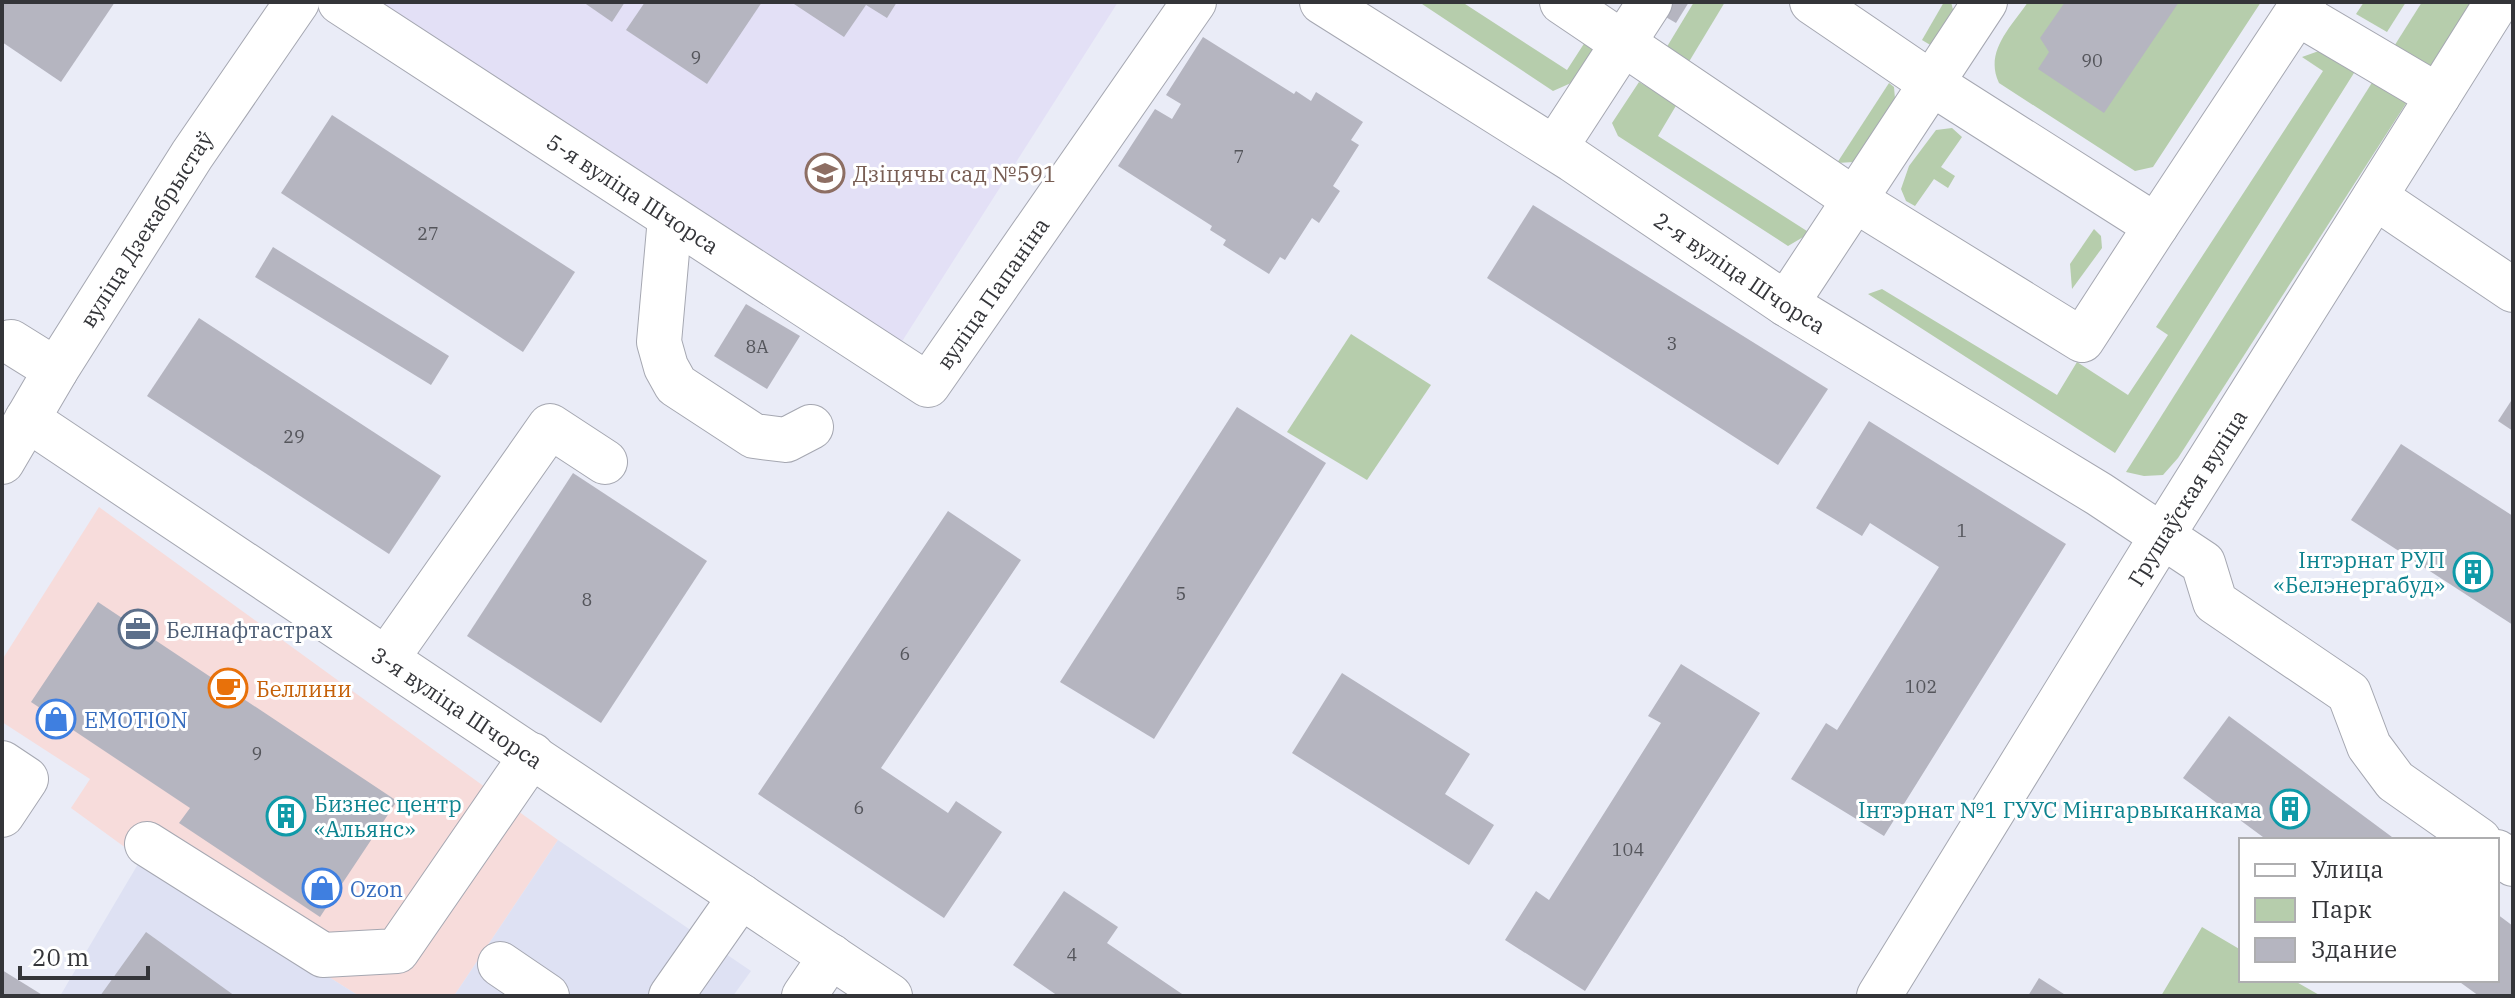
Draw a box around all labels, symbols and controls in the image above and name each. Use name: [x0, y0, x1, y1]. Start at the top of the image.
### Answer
house number: 9: [691, 46, 701, 69]
house number: 90: [2081, 49, 2103, 72]
street label: вуліца Дзекабрыстаў: [72, 125, 219, 332]
street label: 5-я вуліца Шчорса: [542, 126, 725, 260]
house number: 7: [1234, 145, 1244, 168]
school or university icon: Дзіцячы сад №591: [804, 152, 846, 194]
place label: Дзіцячы сад №591: [853, 159, 1056, 188]
street label: 2-я вуліца Шчорса: [1649, 205, 1831, 339]
street label: вуліца Папаніна: [929, 211, 1055, 374]
house number: 27: [417, 222, 439, 245]
house number: 3: [1667, 332, 1677, 355]
house number: 8А: [745, 335, 769, 358]
street label: Грушаўская вуліца: [2120, 403, 2253, 591]
house number: 29: [283, 425, 305, 448]
house number: 1: [1957, 519, 1967, 542]
place label: Інтэрнат РУП «Белэнергабуд»: [2273, 545, 2445, 599]
building icon: Інтэрнат РУП «Белэнергабуд»: [2452, 551, 2494, 593]
house number: 5: [1176, 582, 1186, 605]
house number: 8: [582, 588, 592, 611]
office icon: Белнафтастрах: [117, 608, 159, 650]
place label: Белнафтастрах: [166, 615, 333, 644]
street label: 3-я вуліца Шчорса: [366, 639, 549, 775]
house number: 6: [900, 642, 910, 665]
cafe icon: Беллини: [207, 667, 249, 709]
place label: Беллини: [256, 674, 352, 703]
house number: 102: [1905, 675, 1937, 698]
shop icon: EMOTION: [35, 698, 77, 740]
place label: EMOTION: [84, 705, 188, 734]
house number: 9: [252, 742, 262, 765]
building icon: Інтэрнат №1 ГУУС Мінгарвыканкама: [2269, 788, 2311, 830]
place label: Бизнес центр «Альянс»: [314, 789, 462, 843]
building icon: Бизнес центр «Альянс»: [265, 795, 307, 837]
place label: Інтэрнат №1 ГУУС Мінгарвыканкама: [1858, 795, 2262, 824]
house number: 6: [854, 796, 864, 819]
house number: 104: [1612, 838, 1644, 861]
legend: [2239, 838, 2499, 982]
text: Улица: [2311, 853, 2384, 885]
shop icon: Ozon: [301, 867, 343, 909]
place label: Ozon: [350, 874, 403, 903]
text: Парк: [2311, 893, 2372, 925]
scale bar: [20, 930, 148, 980]
text: Здание: [2311, 933, 2397, 965]
text: 20 m: [32, 941, 89, 973]
house number: 4: [1067, 943, 1077, 966]

